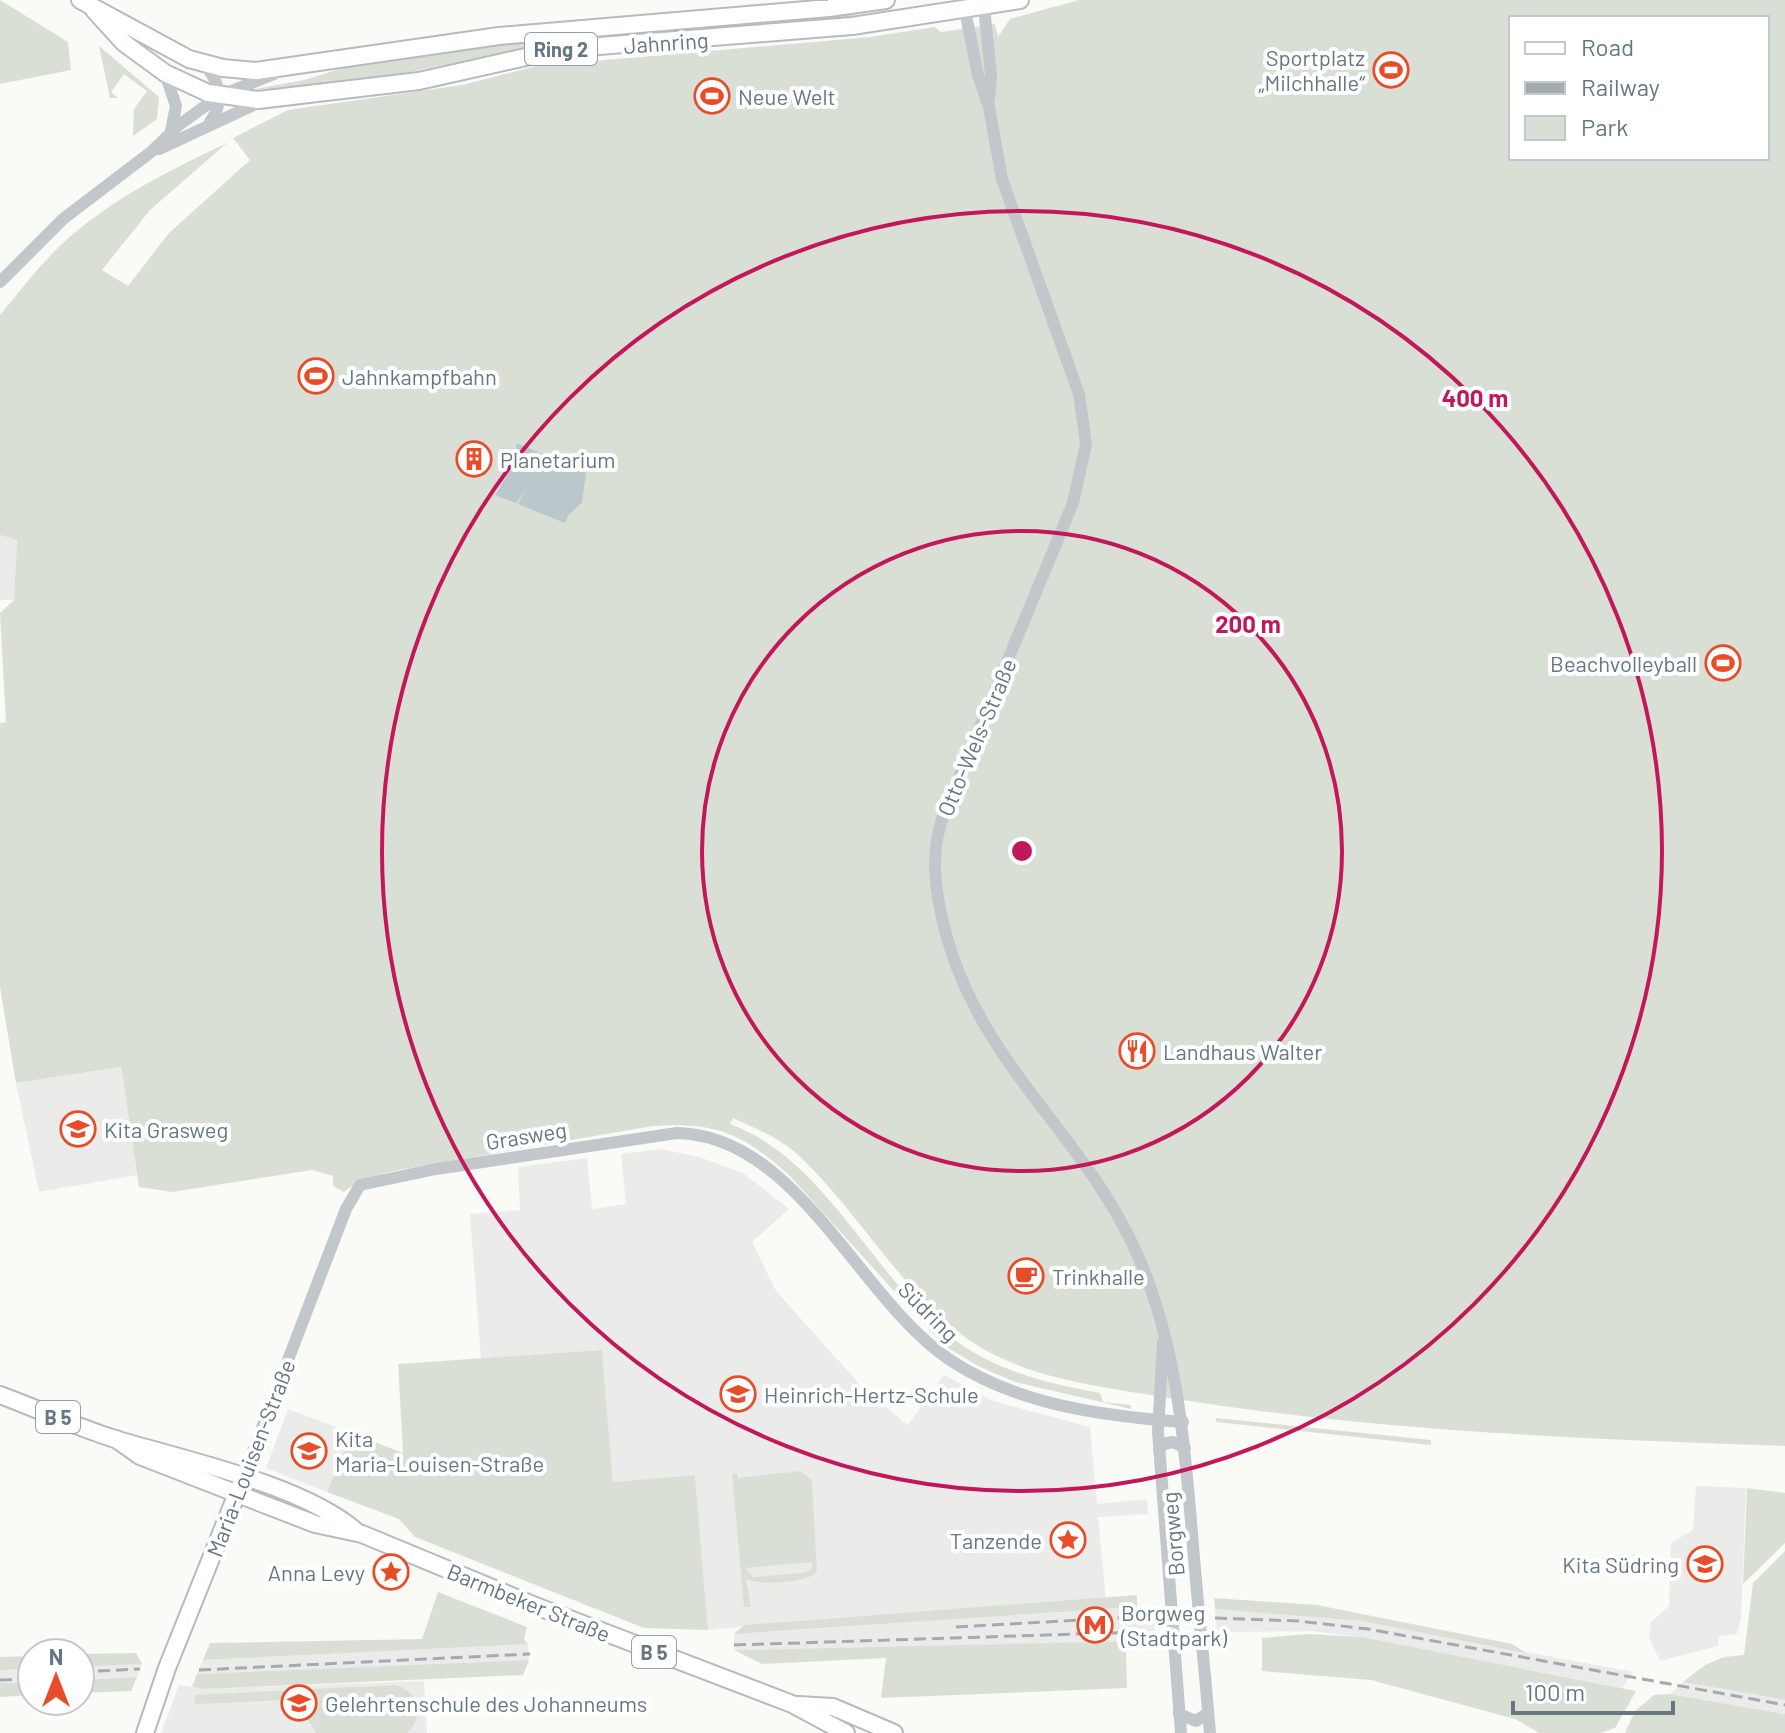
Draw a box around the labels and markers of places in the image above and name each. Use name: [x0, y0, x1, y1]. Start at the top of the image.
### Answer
place label: Sportplatz „Milchhalle“: [1258, 44, 1365, 95]
sports icon: Sportplatz „Milchhalle“: [1372, 51, 1410, 89]
sports icon: Neue Welt: [693, 77, 731, 115]
place label: Neue Welt: [738, 83, 836, 109]
sports icon: Jahnkampfbahn: [297, 357, 335, 395]
place label: Jahnkampfbahn: [342, 363, 497, 389]
building icon: Planetarium: [455, 440, 493, 478]
place label: Planetarium: [500, 446, 615, 472]
sports icon: Beachvolleyball: [1704, 644, 1742, 682]
place label: Beachvolleyball: [1550, 650, 1697, 676]
centre of rings: [1008, 837, 1036, 865]
restaurant icon: Landhaus Walter: [1118, 1032, 1156, 1070]
place label: Landhaus Walter: [1163, 1038, 1322, 1064]
school or university icon: Kita Grasweg: [59, 1110, 97, 1148]
place label: Kita Grasweg: [104, 1116, 228, 1142]
cafe icon: Trinkhalle: [1007, 1257, 1045, 1295]
place label: Trinkhalle: [1052, 1263, 1145, 1289]
school or university icon: Heinrich-Hertz-Schule: [719, 1375, 757, 1413]
place label: Heinrich-Hertz-Schule: [764, 1381, 979, 1407]
place label: Kita Maria-Louisen-Straße: [335, 1425, 544, 1476]
school or university icon: Kita Maria-Louisen-Straße: [290, 1432, 328, 1470]
place icon: Tanzende: [1049, 1521, 1087, 1559]
place label: Tanzende: [950, 1527, 1042, 1553]
school or university icon: Kita Südring: [1686, 1545, 1724, 1583]
place label: Kita Südring: [1562, 1551, 1679, 1577]
place icon: Anna Levy: [372, 1553, 410, 1591]
place label: Anna Levy: [268, 1559, 365, 1585]
place label: Borgweg (Stadtpark): [1120, 1599, 1227, 1650]
metro station icon: Borgweg (Stadtpark): [1076, 1606, 1114, 1644]
school or university icon: Gelehrtenschule des Johanneums: [280, 1684, 318, 1722]
place label: Gelehrtenschule des Johanneums: [325, 1690, 647, 1716]

